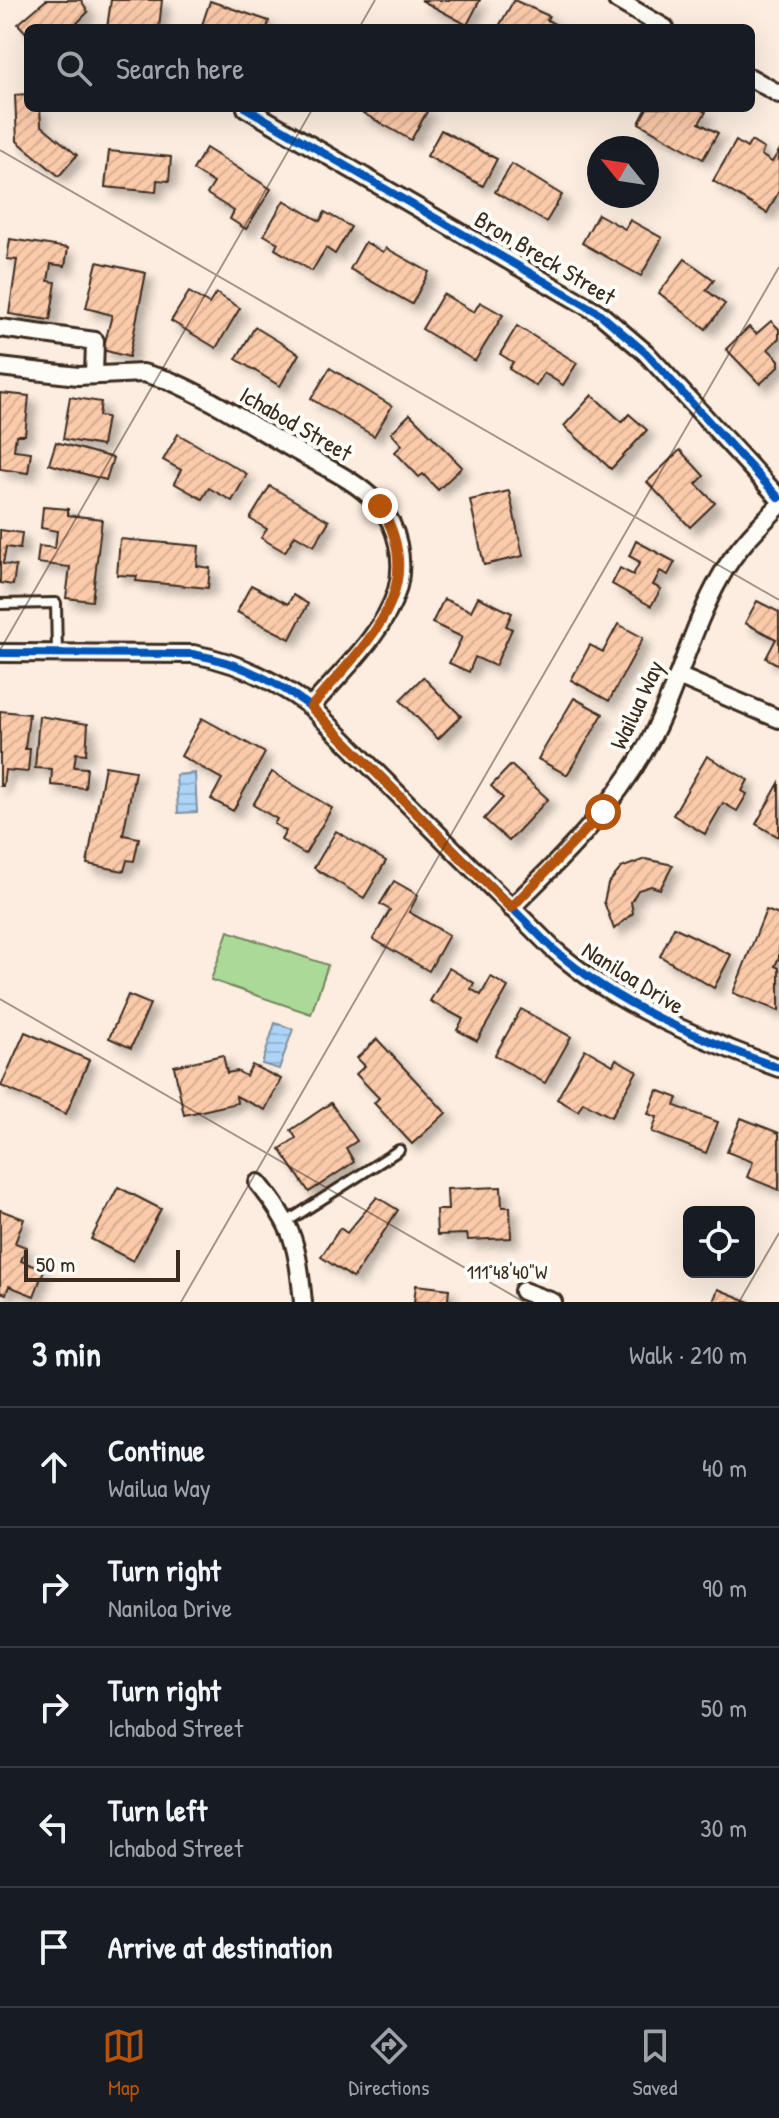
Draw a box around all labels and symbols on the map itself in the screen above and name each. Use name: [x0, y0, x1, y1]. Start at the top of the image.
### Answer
north arrow: [587, 136, 659, 208]
street label: Bron Breck Street: [469, 202, 623, 312]
street label: Ichabod Street: [234, 378, 359, 469]
route end: [362, 488, 398, 524]
street label: Wailua Way: [602, 655, 671, 754]
route start: [585, 794, 621, 830]
street label: Naniloa Drive: [576, 933, 691, 1021]
scale bar: [24, 1246, 180, 1282]
text: 111°48'40"W: [467, 1258, 548, 1285]

